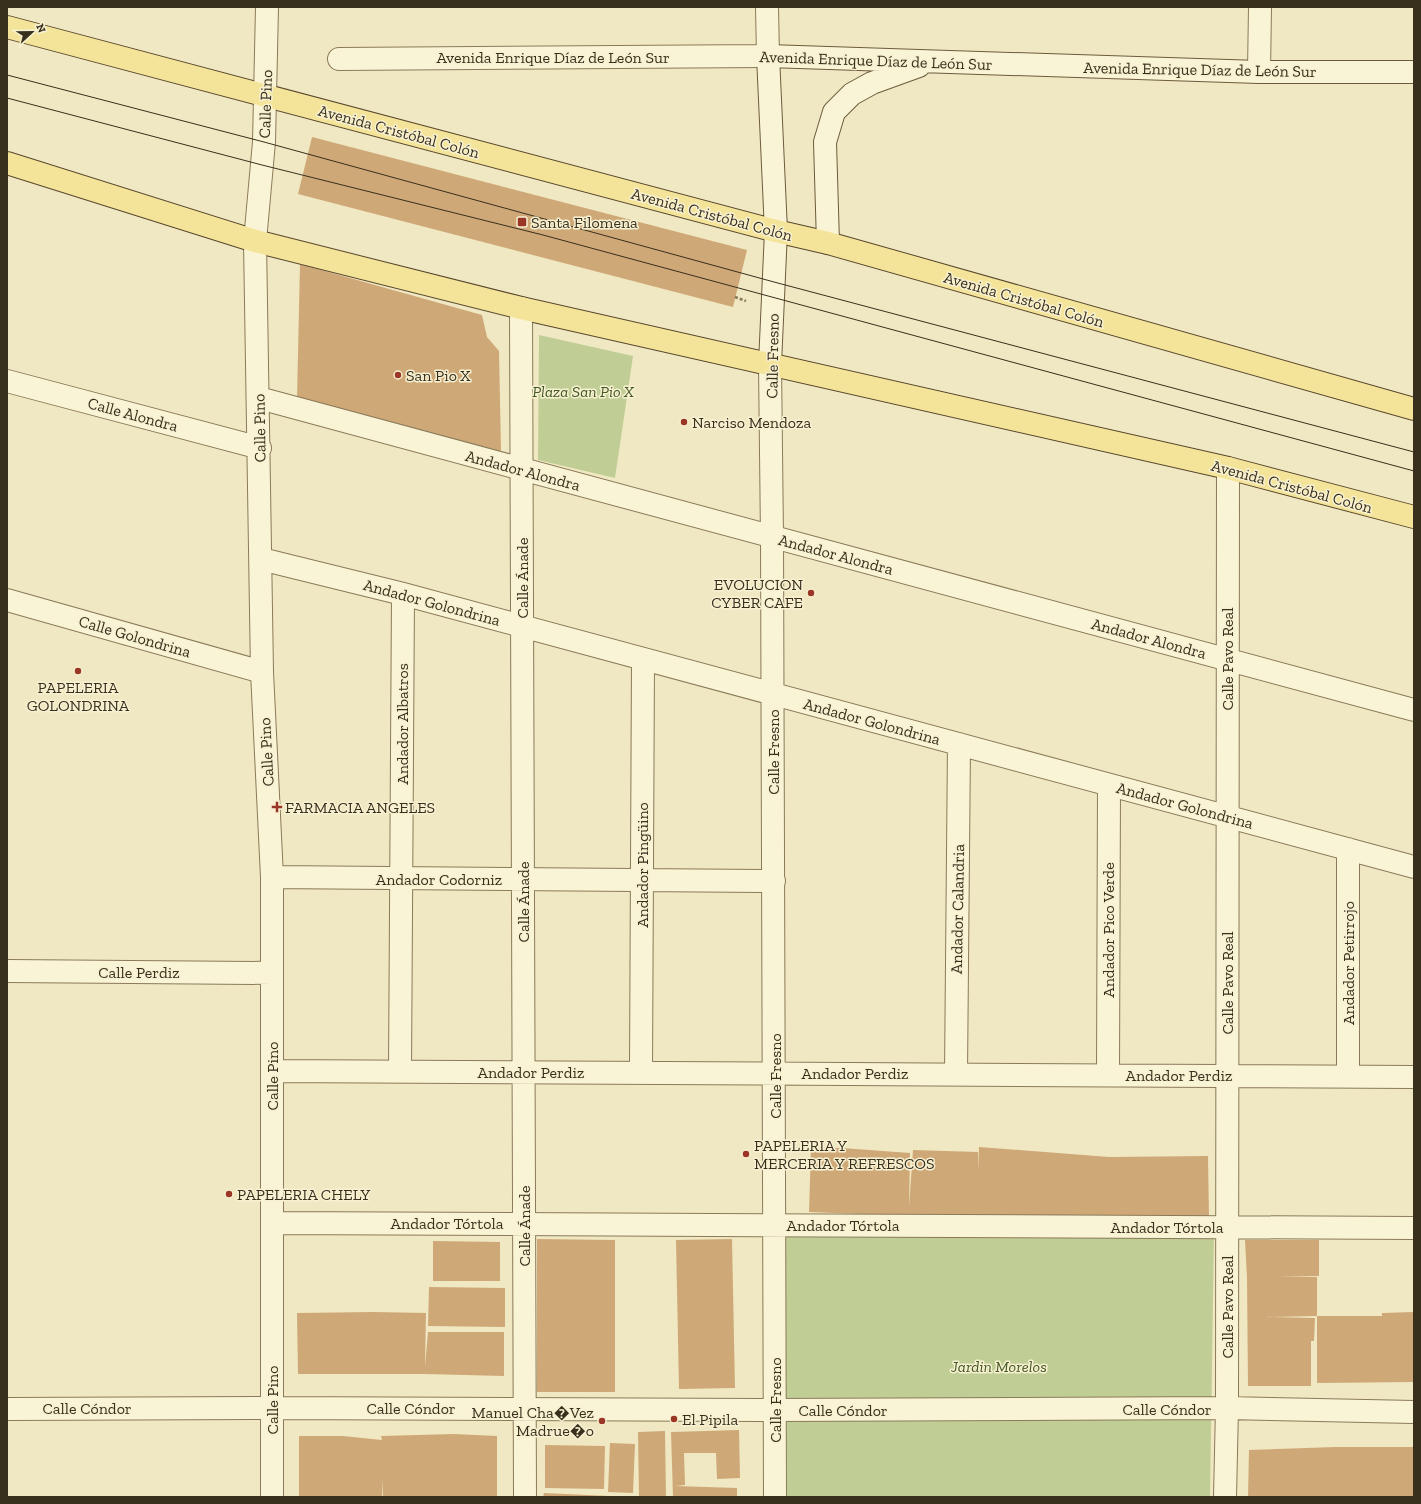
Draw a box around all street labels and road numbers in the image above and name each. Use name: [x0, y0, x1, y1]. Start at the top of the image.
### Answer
street label: Avenida Enrique Díaz de León Sur: [759, 47, 993, 74]
street label: Avenida Enrique Díaz de León Sur: [436, 48, 670, 67]
street label: Avenida Enrique Díaz de León Sur: [1083, 58, 1317, 81]
street label: Calle Pino: [255, 69, 276, 139]
street label: Avenida Cristóbal Colón: [316, 101, 482, 162]
street label: Avenida Cristóbal Colón: [629, 184, 795, 245]
street label: Avenida Cristóbal Colón: [942, 267, 1107, 332]
street label: Calle Fresno: [762, 313, 783, 399]
street label: Calle Alondra: [86, 393, 180, 436]
street label: Calle Pino: [249, 393, 270, 463]
street label: Andador Alondra: [463, 446, 583, 495]
street label: Avenida Cristóbal Colón: [1209, 456, 1375, 517]
street label: Andador Alondra: [776, 530, 896, 579]
street label: Calle Ánade: [513, 538, 532, 618]
street label: Andador Golondrina: [361, 575, 503, 630]
street label: Calle Pavo Real: [1218, 607, 1237, 711]
street label: Calle Golondrina: [77, 611, 193, 662]
street label: Andador Alondra: [1089, 614, 1209, 663]
street label: Andador Albatros: [393, 663, 412, 785]
street label: Andador Golondrina: [801, 694, 943, 749]
street label: Calle Fresno: [764, 709, 783, 795]
street label: Calle Pino: [255, 717, 278, 787]
street label: Andador Golondrina: [1114, 778, 1256, 833]
street label: Andador Pingüino: [633, 802, 652, 928]
street label: Andador Calandria: [947, 844, 968, 974]
street label: Calle Ánade: [514, 862, 533, 942]
street label: Andador Pico Verde: [1099, 862, 1118, 998]
street label: Andador Codorniz: [376, 870, 502, 889]
street label: Andador Petirrojo: [1339, 901, 1358, 1025]
street label: Calle Pavo Real: [1218, 931, 1237, 1035]
street label: Calle Perdiz: [98, 963, 180, 982]
street label: Calle Fresno: [766, 1033, 785, 1119]
street label: Calle Pino: [263, 1042, 282, 1110]
street label: Andador Perdiz: [478, 1063, 584, 1082]
street label: Andador Perdiz: [802, 1064, 908, 1083]
street label: Andador Perdiz: [1126, 1066, 1232, 1085]
street label: Calle Ánade: [515, 1186, 534, 1266]
street label: Andador Tórtola: [391, 1214, 504, 1233]
street label: Andador Tórtola: [787, 1216, 900, 1235]
street label: Andador Tórtola: [1111, 1218, 1224, 1237]
street label: Calle Pavo Real: [1218, 1255, 1237, 1359]
street label: Calle Fresno: [766, 1357, 785, 1443]
street label: Calle Pino: [263, 1366, 282, 1434]
street label: Calle Cóndor: [42, 1399, 132, 1418]
street label: Calle Cóndor: [366, 1399, 456, 1418]
street label: Calle Cóndor: [1122, 1400, 1212, 1419]
street label: Calle Cóndor: [798, 1401, 888, 1420]

